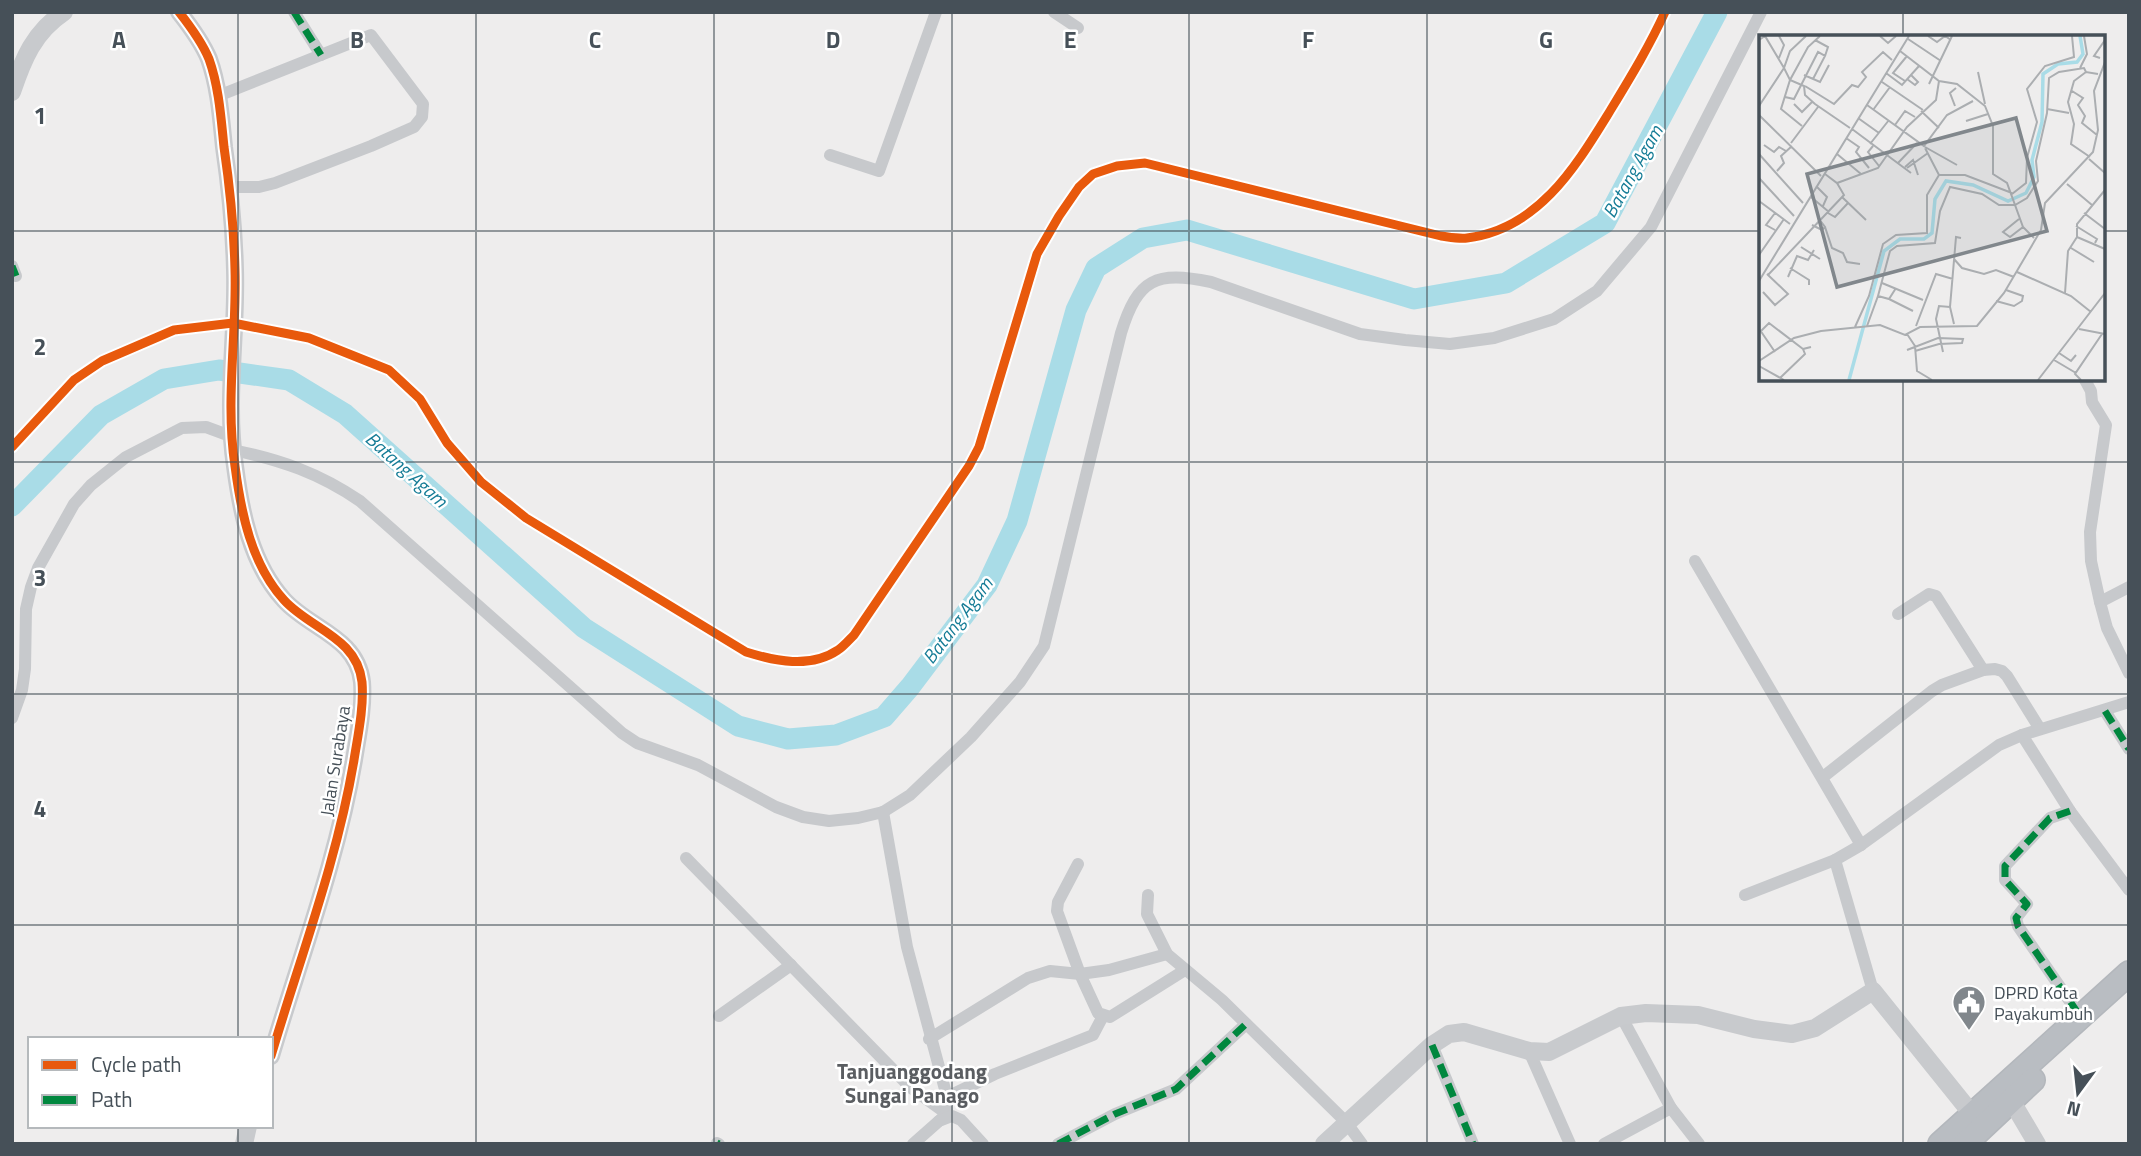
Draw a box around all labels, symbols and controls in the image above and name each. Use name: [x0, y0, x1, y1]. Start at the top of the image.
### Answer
text: A: [112, 22, 126, 57]
text: B: [350, 22, 364, 57]
text: C: [589, 22, 601, 57]
text: D: [826, 22, 840, 57]
text: E: [1064, 22, 1076, 57]
text: F: [1302, 22, 1314, 57]
text: G: [1539, 22, 1553, 57]
inset map: [1759, 35, 2106, 382]
text: 1: [34, 98, 46, 133]
water label: Batang Agam: [1595, 118, 1670, 223]
text: 2: [34, 329, 46, 364]
water label: Batang Agam: [359, 424, 456, 515]
text: 3: [34, 560, 46, 595]
water label: Batang Agam: [915, 570, 1000, 669]
street label: Jalan Surabaya: [313, 704, 357, 818]
text: 4: [34, 791, 46, 826]
place label: DPRD Kota Payakumbuh: [1994, 979, 2093, 1027]
public building icon: DPRD Kota Payakumbuh: [1950, 983, 1988, 1032]
legend: [28, 1037, 273, 1128]
text: Cycle path: [91, 1048, 182, 1080]
district label: Tanjuanggodang Sungai Panago: [837, 1055, 987, 1111]
north arrow: [2043, 1058, 2113, 1128]
text: Path: [91, 1083, 133, 1115]
text: N: [2063, 1094, 2084, 1126]

